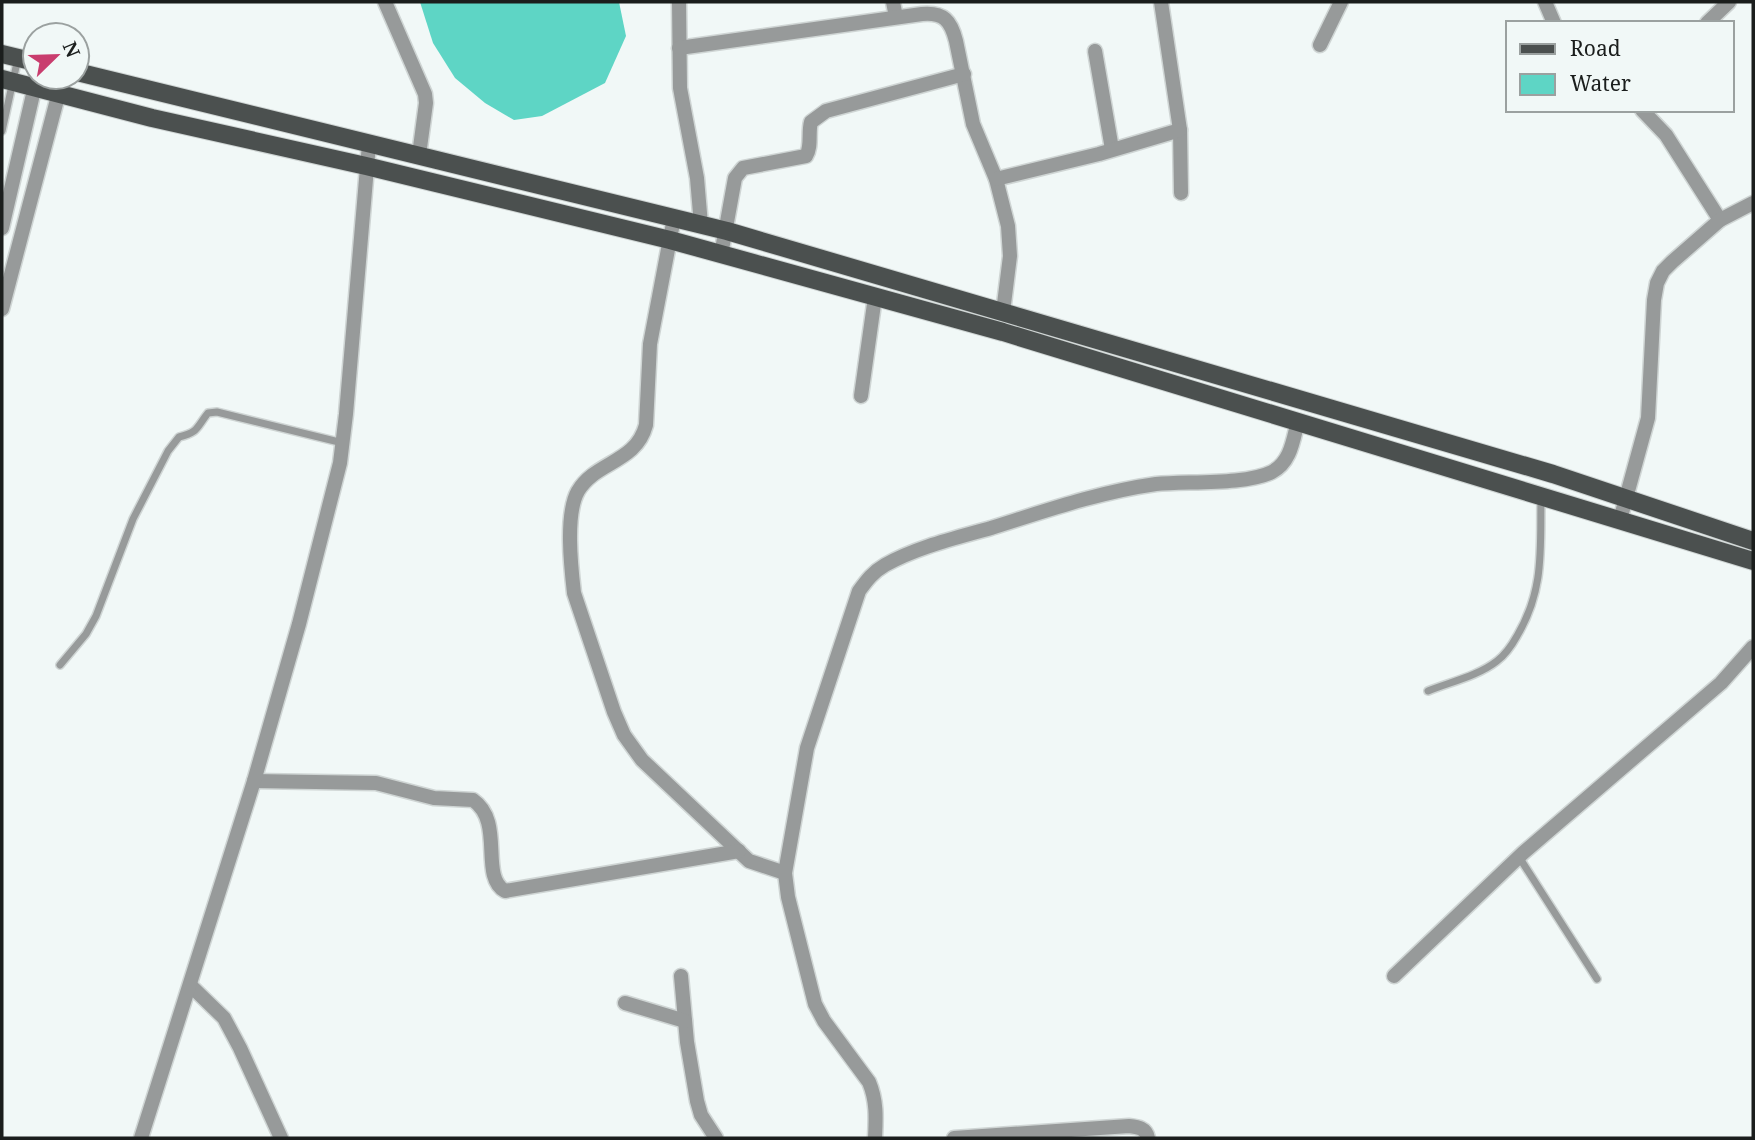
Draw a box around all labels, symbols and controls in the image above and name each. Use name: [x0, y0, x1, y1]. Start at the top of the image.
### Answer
north arrow: [21, 21, 91, 91]
legend: [1506, 21, 1734, 112]
text: Road: [1570, 34, 1621, 62]
text: N: [57, 37, 87, 61]
text: Water: [1570, 69, 1631, 97]

